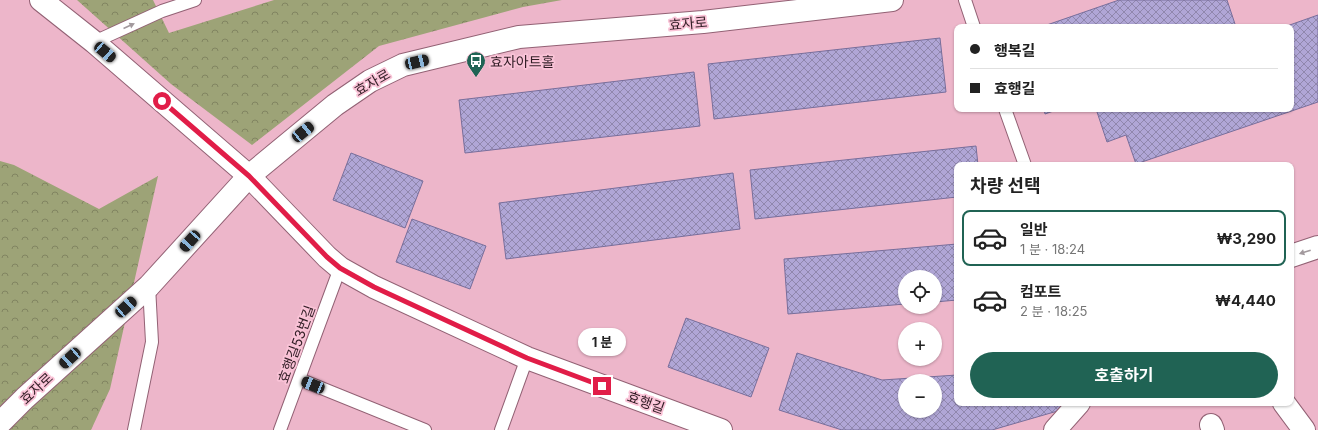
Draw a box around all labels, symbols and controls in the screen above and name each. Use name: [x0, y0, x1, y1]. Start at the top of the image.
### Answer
street label: 효자로: [668, 13, 708, 33]
one-way arrow: [123, 23, 135, 30]
car: [92, 40, 118, 64]
text: 행복길: [994, 41, 1035, 60]
bus stop icon: 효자아트홀: [465, 50, 487, 78]
car: [404, 53, 430, 71]
place label: 효자아트홀: [490, 53, 555, 70]
street label: 효자로: [351, 65, 393, 99]
text: 효행길: [994, 79, 1035, 98]
route start: [153, 92, 171, 110]
car: [290, 120, 316, 144]
text: 차량 선택: [970, 175, 1041, 196]
icon: car: [972, 220, 1008, 256]
text: 일반: [1020, 220, 1048, 239]
car: [178, 228, 202, 254]
text: ₩3,290: [1217, 229, 1276, 248]
text: 1 분 · 18:24: [1020, 241, 1085, 257]
one-way arrow: [1298, 249, 1310, 255]
map controls: [898, 270, 942, 418]
button: locate: [898, 270, 942, 314]
icon: car: [972, 282, 1008, 318]
text: 컴포트: [1020, 282, 1061, 301]
text: ₩4,440: [1215, 291, 1276, 310]
car: [113, 295, 139, 319]
street label: 효행길53번길: [274, 303, 318, 385]
text: 2 분 · 18:25: [1020, 303, 1088, 319]
button: +: [898, 322, 942, 366]
callout: 1 분: [578, 328, 626, 356]
text: 1 분: [592, 334, 612, 350]
car: [57, 346, 83, 370]
button: 호출하기: [970, 352, 1278, 398]
street label: 효자로: [16, 369, 56, 407]
button: −: [898, 374, 942, 418]
car: [300, 375, 326, 395]
route end: [593, 377, 611, 395]
street label: 효행길: [625, 387, 667, 417]

